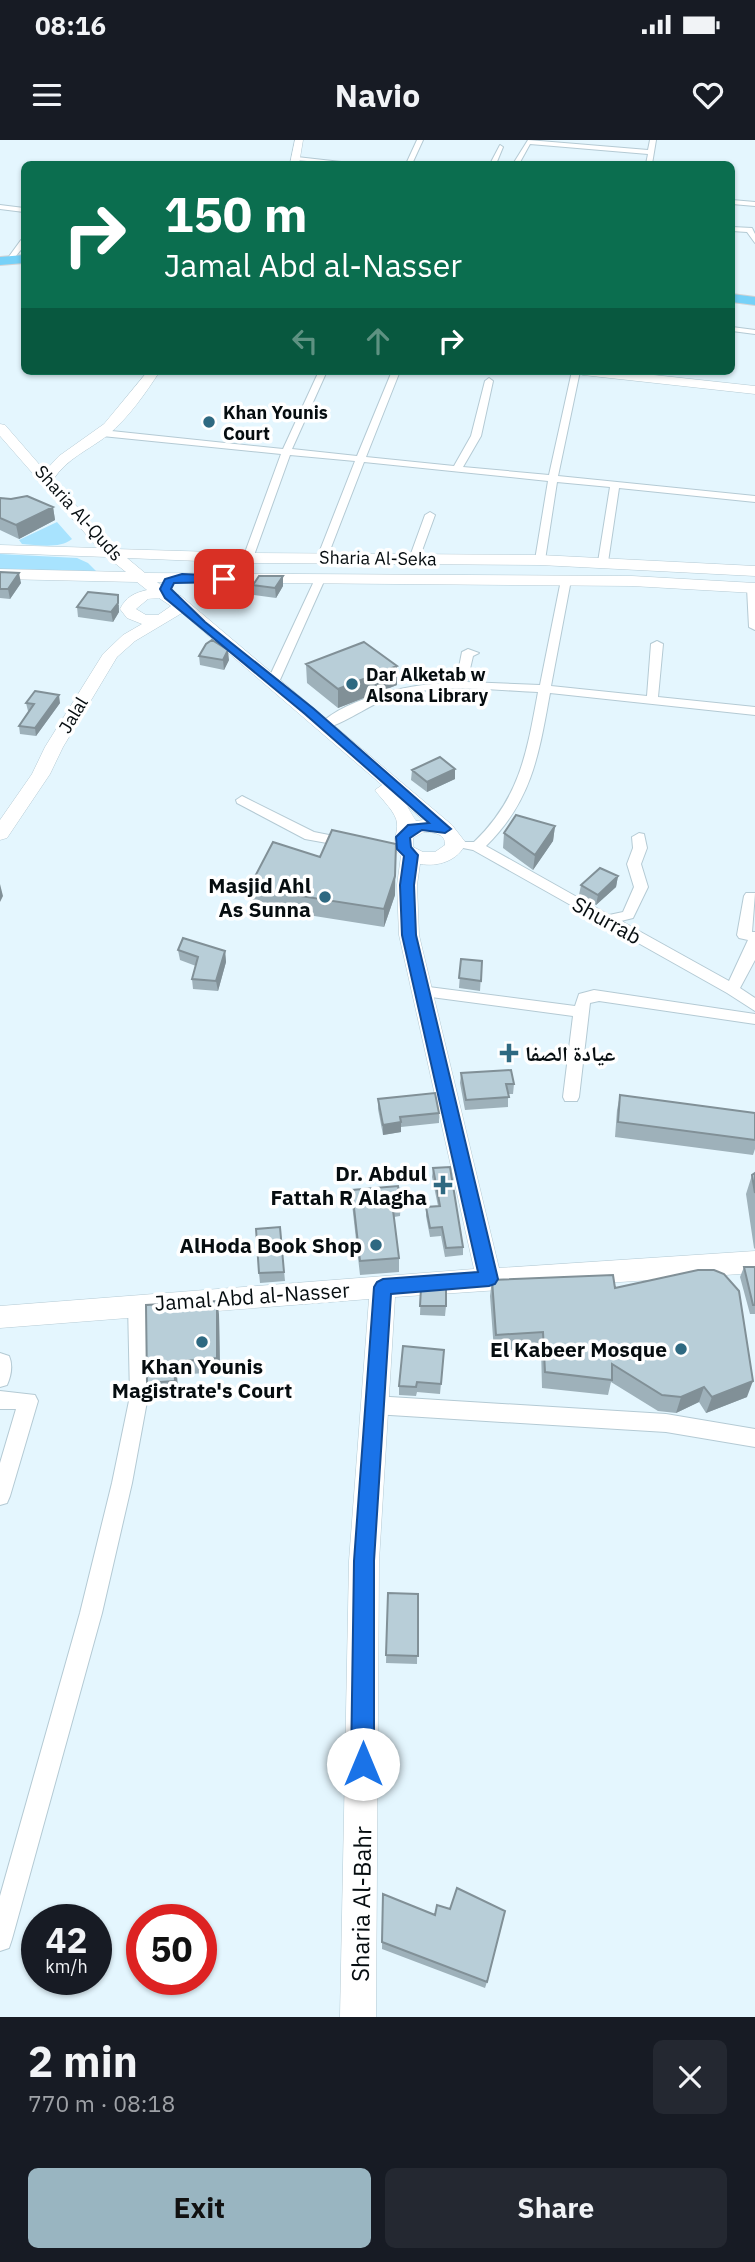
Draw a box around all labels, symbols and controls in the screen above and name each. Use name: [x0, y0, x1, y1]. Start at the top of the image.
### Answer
text: 08:16: [35, 8, 106, 42]
text: Navio: [335, 74, 420, 116]
icon: menu: [28, 76, 66, 114]
icon: heart: [689, 76, 727, 114]
text: 150 m: [164, 182, 308, 245]
icon: right: [49, 189, 140, 280]
text: Jamal Abd al-Nasser: [164, 244, 462, 286]
icon: left: [286, 322, 324, 360]
icon: ahead: [359, 322, 397, 360]
icon: right: [432, 322, 470, 360]
place label: Khan Younis Court: [223, 401, 328, 445]
marker: Khan Younis Court: [201, 414, 217, 430]
street label: Sharia Al-Quds: [30, 460, 128, 566]
street label: Sharia Al-Seka: [319, 545, 437, 571]
pin: [194, 549, 254, 609]
icon: arrive: [205, 560, 243, 598]
place label: Dar Alketab w Alsona Library: [366, 663, 489, 707]
marker: Dar Alketab w Alsona Library: [344, 676, 360, 692]
street label: Jalal: [53, 693, 93, 737]
place label: Masjid Ahl As Sunna: [208, 871, 311, 923]
marker: Masjid Ahl As Sunna: [317, 889, 333, 905]
street label: Shurrab: [568, 890, 646, 950]
place label: عيادة الصفا: [525, 1039, 616, 1067]
marker: عيادة الصفا: [499, 1043, 519, 1063]
place label: Dr. Abdul Fattah R Alagha: [270, 1159, 427, 1211]
marker: Dr. Abdul Fattah R Alagha: [433, 1175, 453, 1195]
place label: AlHoda Book Shop: [180, 1231, 362, 1259]
marker: AlHoda Book Shop: [368, 1237, 384, 1253]
street label: Jamal Abd al-Nasser: [153, 1275, 351, 1317]
marker: Khan Younis Magistrate's Court: [194, 1334, 210, 1350]
place label: El Kabeer Mosque: [490, 1335, 667, 1363]
marker: El Kabeer Mosque: [673, 1341, 689, 1357]
place label: Khan Younis Magistrate's Court: [112, 1352, 292, 1404]
position arrow: [326, 1727, 400, 1801]
street label: Sharia Al-Bahr: [344, 1826, 378, 1982]
speed limit sign: 50: [126, 1904, 217, 1995]
text: 42: [45, 1917, 88, 1963]
text: km/h: [45, 1955, 88, 1978]
text: 2 min: [28, 2034, 138, 2089]
button: close: [653, 2040, 727, 2114]
text: 770 m · 08:18: [28, 2088, 175, 2118]
button: Exit: [28, 2168, 371, 2248]
button: Share: [385, 2168, 727, 2248]

